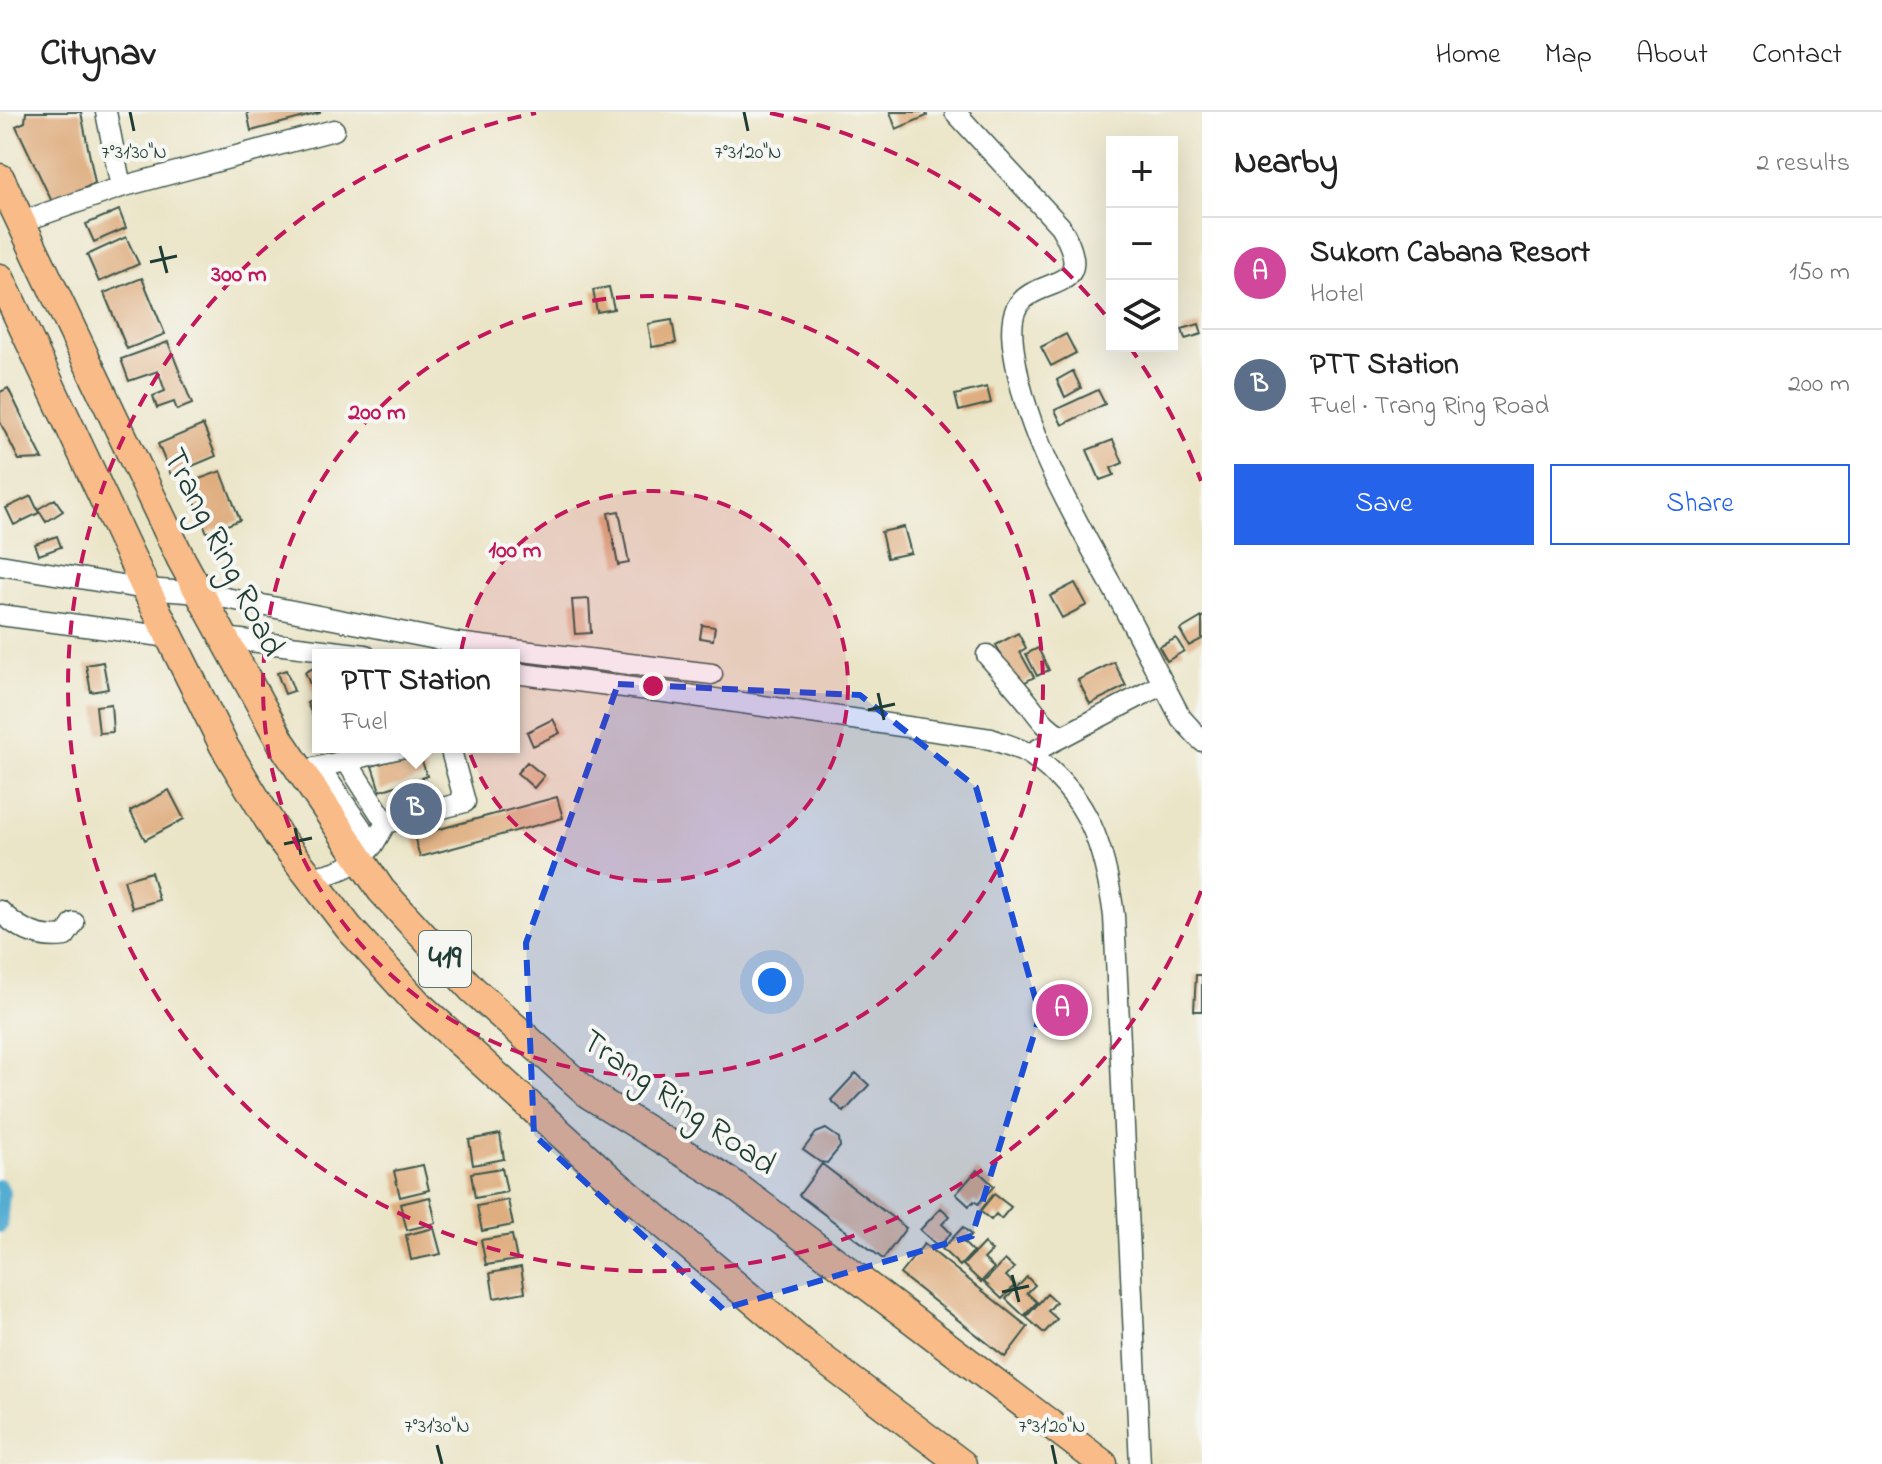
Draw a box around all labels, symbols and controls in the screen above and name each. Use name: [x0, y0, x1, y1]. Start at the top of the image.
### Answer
text: Citynav: [40, 27, 156, 83]
text: Home: [1435, 35, 1501, 76]
text: Map: [1545, 35, 1592, 76]
text: About: [1636, 35, 1708, 76]
text: Contact: [1752, 35, 1842, 76]
map controls: [1106, 136, 1178, 352]
button: +: [1106, 136, 1178, 208]
text: 7°31'30"N: [101, 139, 167, 168]
text: 7°31'20"N: [714, 139, 782, 168]
text: Nearby: [1234, 139, 1338, 189]
text: 2 results: [1757, 145, 1850, 183]
button: −: [1106, 208, 1178, 280]
text: Sukorn Cabana Resort: [1310, 232, 1590, 276]
text: A: [1252, 254, 1268, 292]
text: 150 m: [1789, 254, 1850, 292]
text: 300 m: [210, 258, 267, 293]
text: Hotel: [1310, 276, 1363, 314]
button: layers: [1106, 280, 1178, 352]
text: PTT Station: [1310, 344, 1459, 388]
text: B: [1251, 366, 1269, 404]
text: 200 m: [1788, 366, 1850, 404]
text: Fuel · Trang Ring Road: [1310, 388, 1549, 426]
text: 200 m: [347, 396, 406, 431]
street label: Trang Ring Road: [148, 440, 296, 666]
button: Save: [1234, 464, 1534, 545]
button: Share: [1550, 464, 1850, 545]
text: 100 m: [489, 534, 542, 569]
popup: [312, 649, 520, 753]
text: PTT Station: [342, 660, 490, 704]
centre of rings: [639, 672, 667, 700]
text: Fuel: [342, 704, 387, 742]
pin: B: [390, 779, 442, 839]
road number: 419: [419, 931, 471, 987]
your location: [752, 962, 792, 1002]
pin: A: [1036, 980, 1088, 1040]
street label: Trang Ring Road: [570, 1018, 786, 1190]
text: 7°31'30"N: [404, 1413, 470, 1442]
text: 7°31'20"N: [1018, 1413, 1086, 1442]

